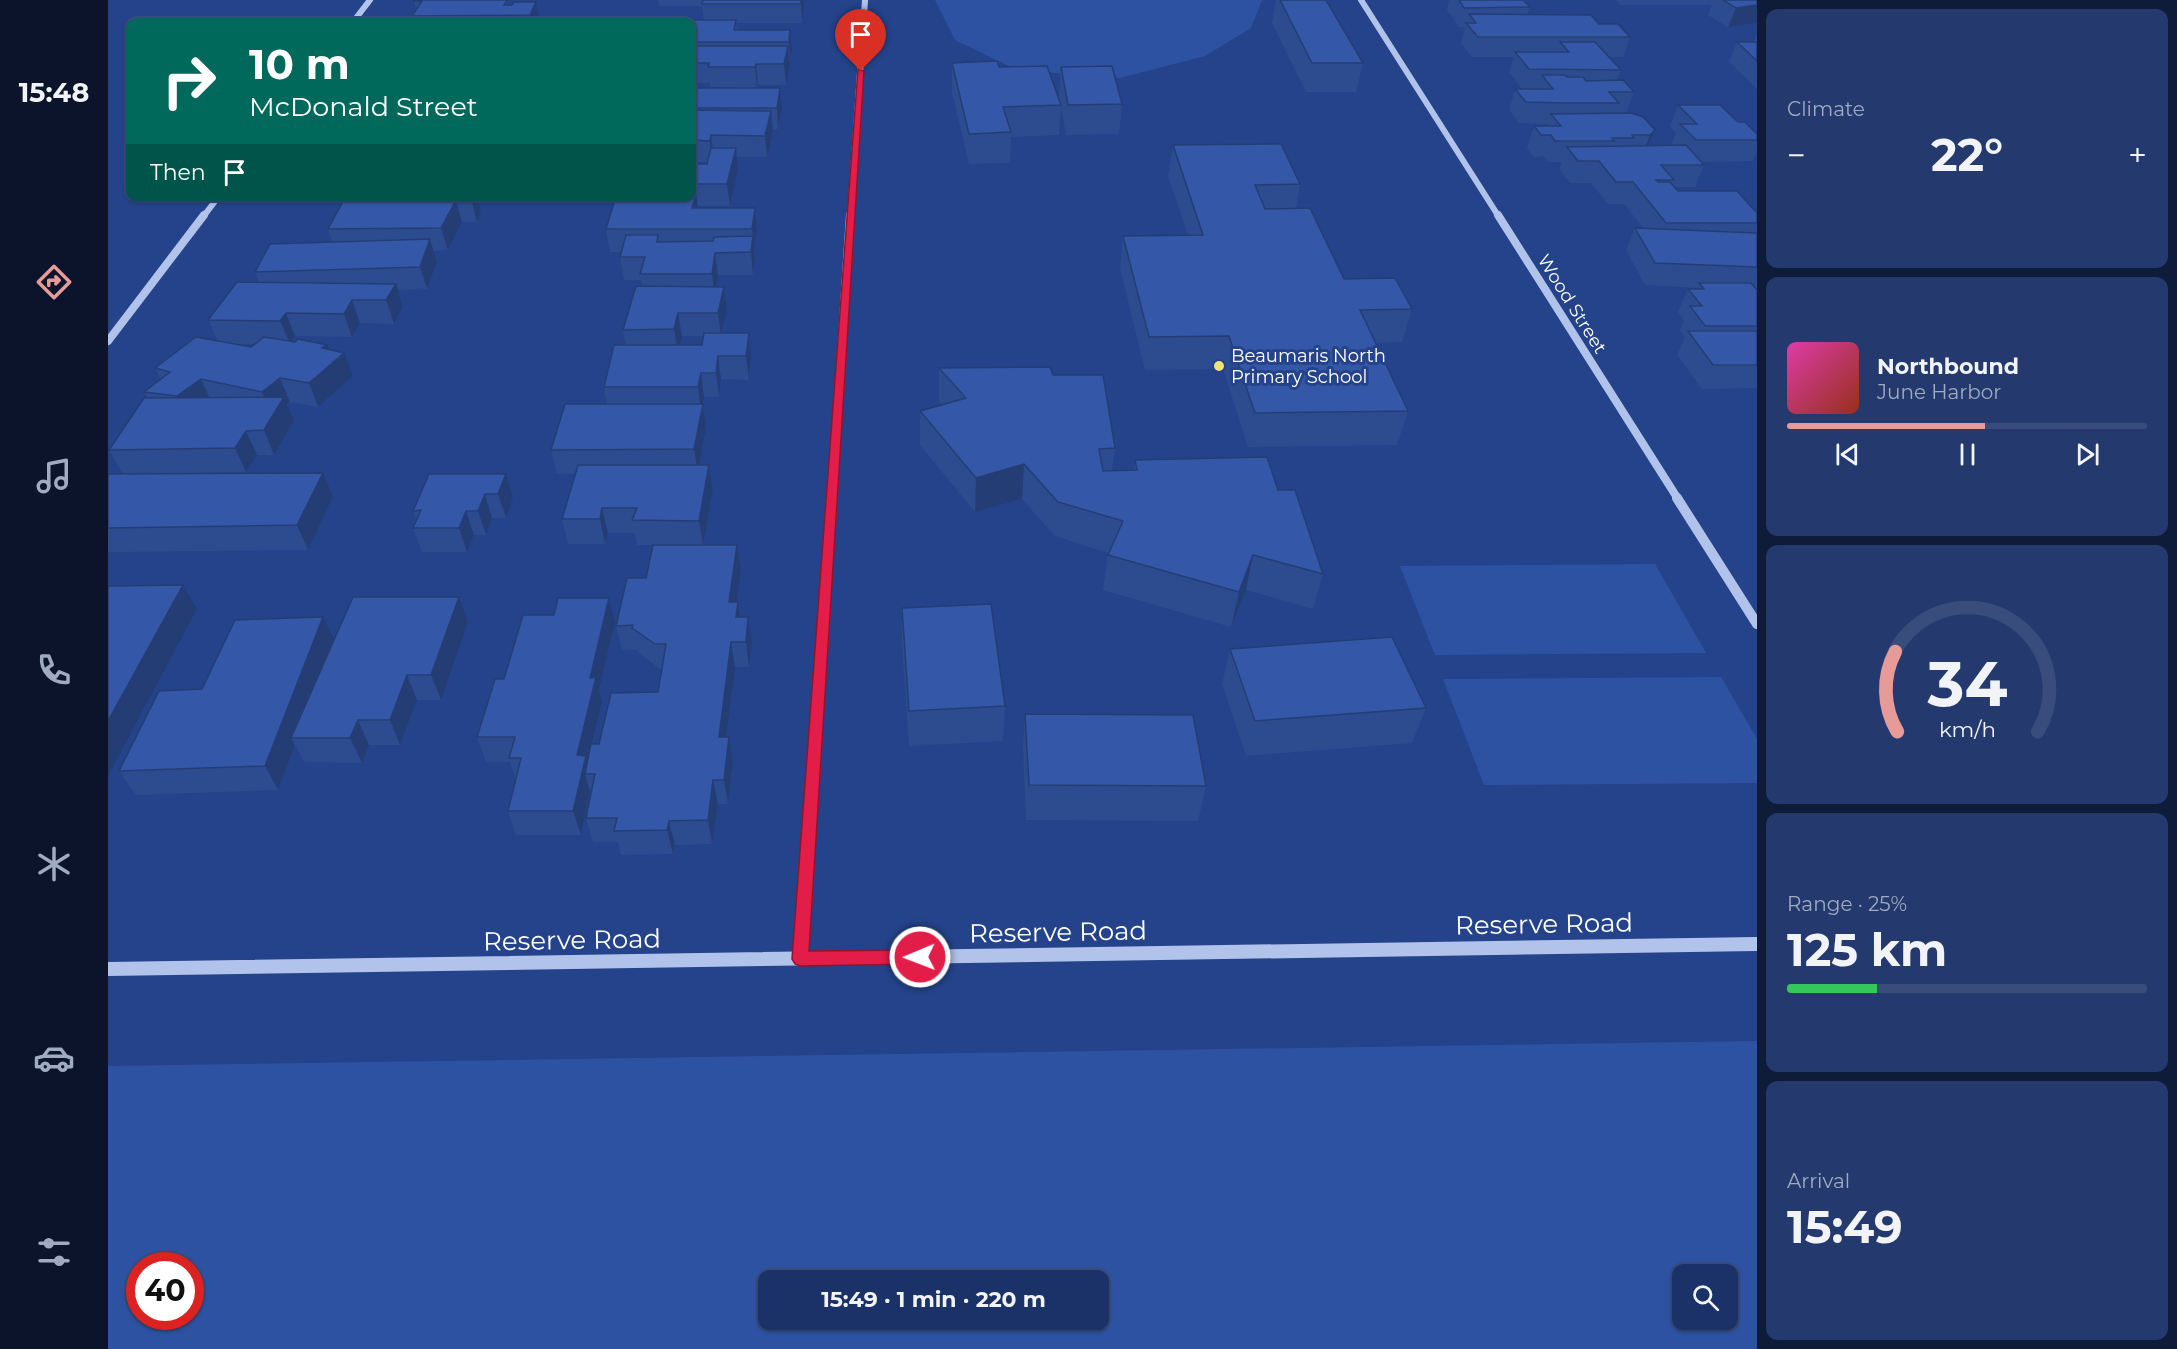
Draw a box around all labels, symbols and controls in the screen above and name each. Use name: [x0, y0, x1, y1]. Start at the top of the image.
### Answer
pin: [835, 9, 886, 71]
icon: arrive: [844, 18, 877, 51]
text: 10 m: [249, 38, 350, 90]
icon: right: [150, 42, 228, 120]
text: 15:48: [19, 76, 89, 109]
text: McDonald Street: [249, 90, 478, 123]
text: Climate: [1787, 97, 1865, 121]
text: 22°: [1931, 127, 2003, 182]
text: −: [1787, 135, 1806, 175]
text: +: [2128, 135, 2147, 175]
icon: arrive: [218, 156, 251, 189]
text: Then: [150, 159, 206, 186]
street label: Wood Street: [1533, 250, 1611, 358]
icon: directions: [33, 261, 75, 303]
place label: Beaumaris North Primary School: [1231, 345, 1386, 388]
text: Northbound: [1877, 353, 2019, 380]
marker: Beaumaris North Primary School: [1212, 359, 1226, 373]
text: June Harbor: [1877, 380, 2001, 404]
icon: previous: [1831, 438, 1864, 471]
icon: pause: [1951, 438, 1984, 471]
icon: next: [2071, 438, 2104, 471]
icon: music: [33, 455, 75, 497]
text: 34: [1926, 646, 2007, 722]
icon: phone: [33, 649, 75, 691]
text: km/h: [1938, 716, 1996, 742]
icon: climate: [33, 843, 75, 885]
text: Range · 25%: [1787, 892, 1907, 916]
street label: Reserve Road: [1455, 906, 1633, 942]
street label: Reserve Road: [969, 914, 1147, 950]
street label: Reserve Road: [483, 922, 661, 958]
text: 125 km: [1787, 922, 1947, 977]
position arrow: [888, 925, 952, 989]
icon: car: [33, 1037, 75, 1079]
text: Arrival: [1787, 1169, 1850, 1193]
text: 15:49: [1787, 1199, 1903, 1254]
icon: filters: [33, 1231, 75, 1273]
speed limit sign: 40: [126, 1252, 204, 1330]
map controls: [1672, 1264, 1738, 1330]
button: search: [1672, 1264, 1738, 1330]
text: 15:49 · 1 min · 220 m: [821, 1286, 1046, 1313]

